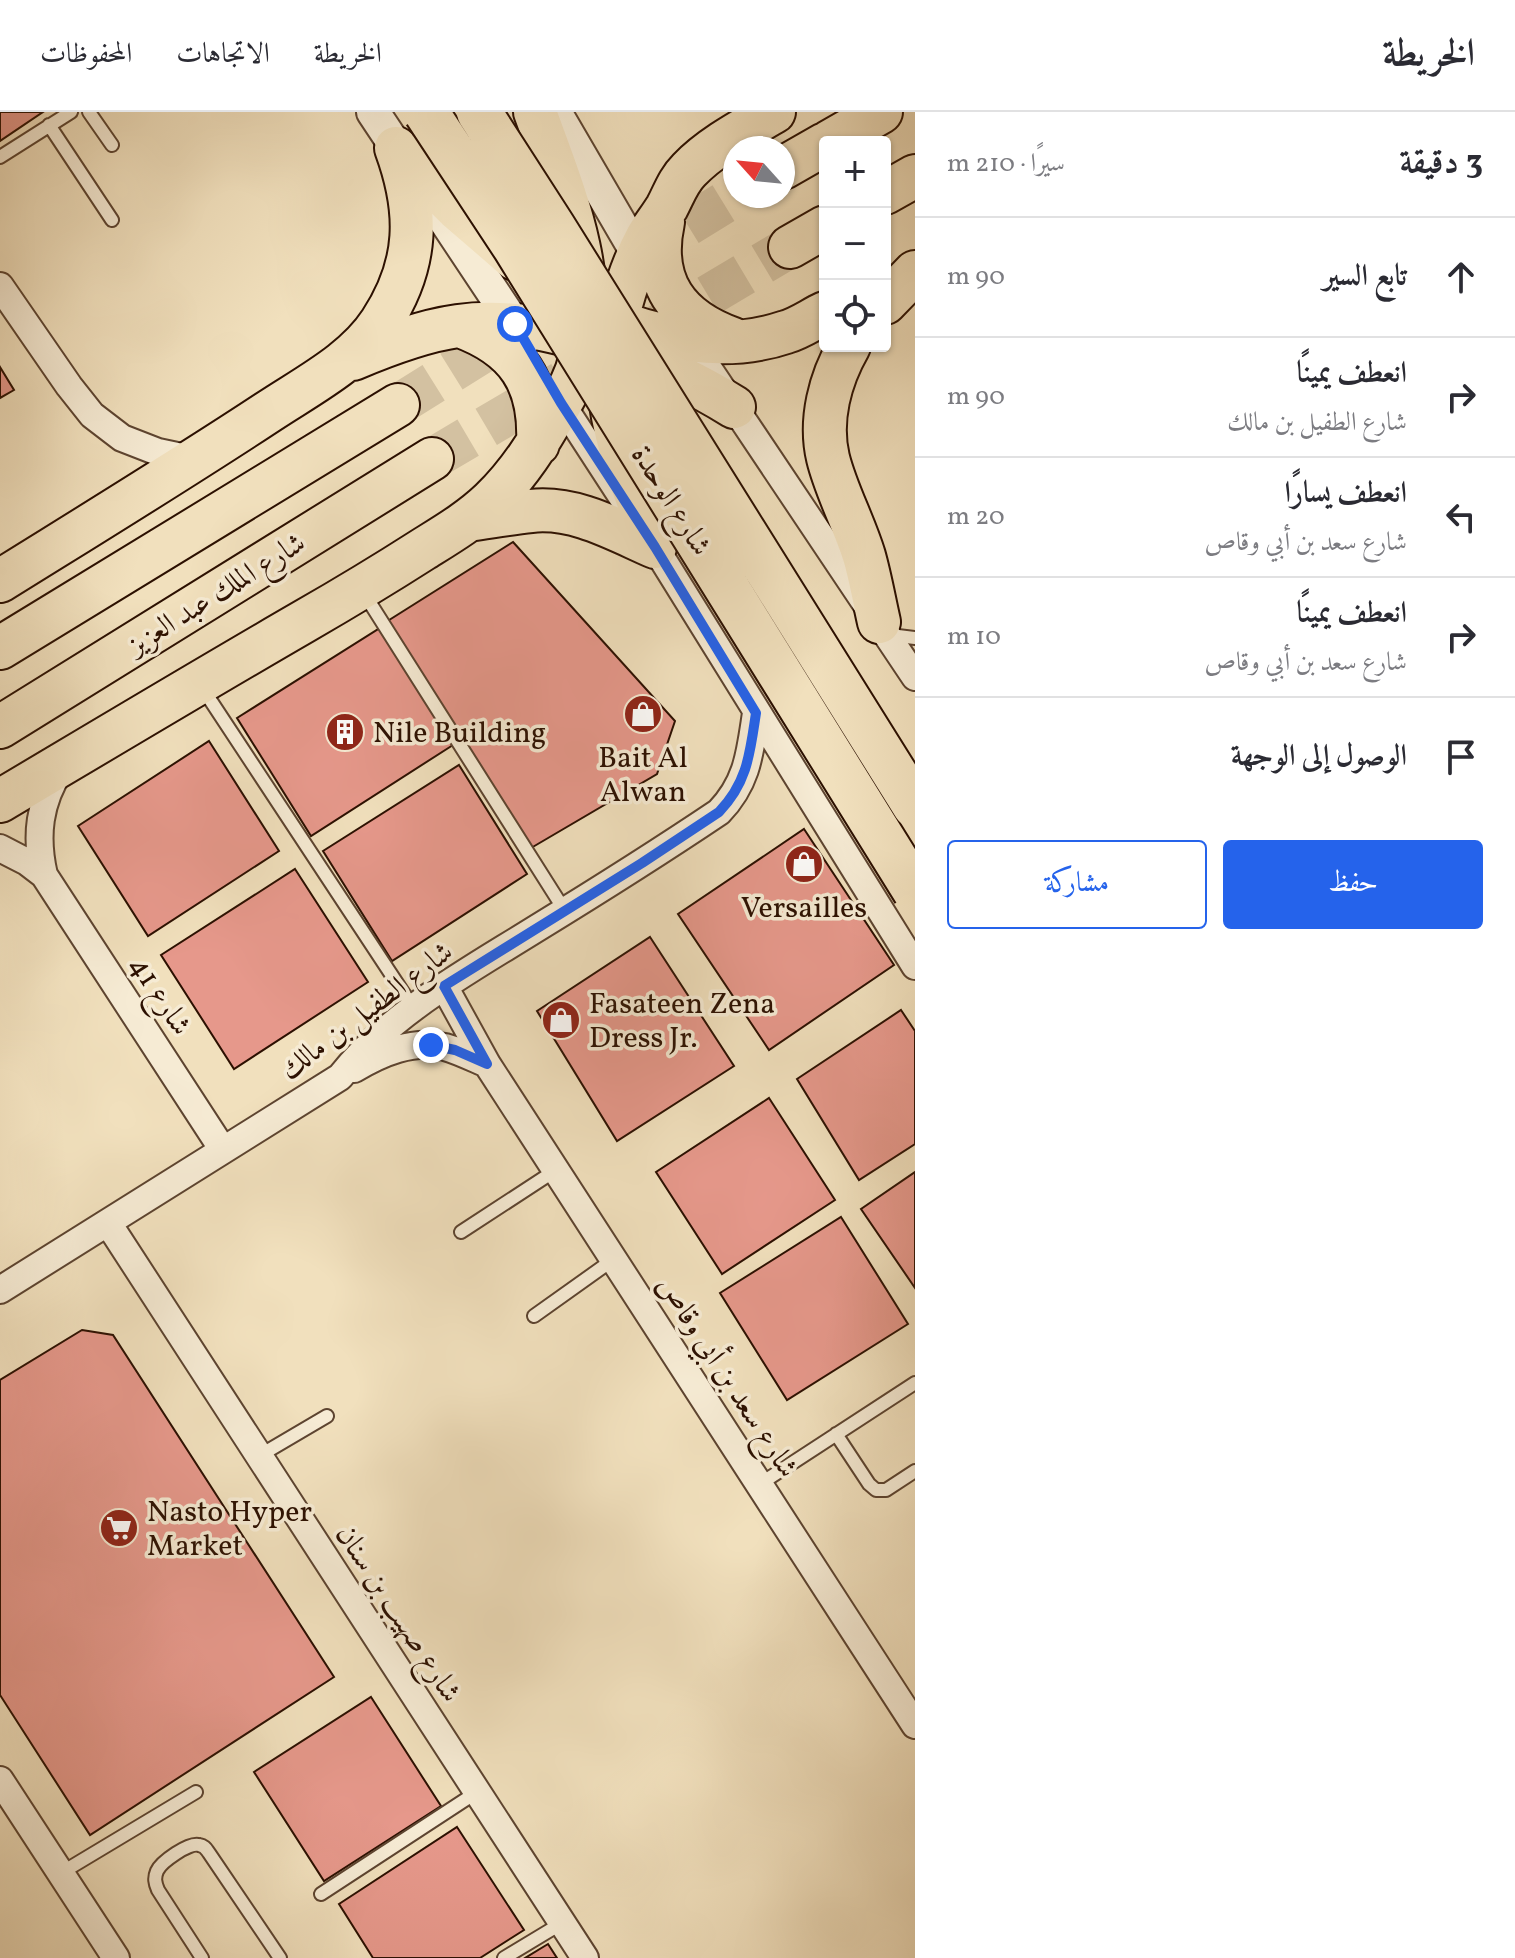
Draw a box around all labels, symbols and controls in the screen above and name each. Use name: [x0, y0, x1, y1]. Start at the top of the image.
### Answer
text: الخريطة: [1383, 29, 1475, 82]
text: المحفوظات: [40, 35, 132, 74]
text: الاتجاهات: [176, 35, 270, 74]
text: الخريطة: [314, 35, 382, 74]
north arrow: [723, 136, 795, 208]
map controls: [819, 136, 891, 352]
button: +: [819, 136, 891, 208]
text: 3 دقيقة: [1399, 140, 1483, 187]
text: سيرًا · 210 m: [947, 146, 1065, 182]
button: −: [819, 208, 891, 280]
icon: ahead: [1439, 255, 1483, 299]
text: تابع السير: [1323, 256, 1407, 298]
text: 90 m: [947, 259, 1005, 295]
button: locate: [819, 280, 891, 352]
route start: [497, 306, 533, 342]
text: انعطف يمينًا: [1296, 353, 1407, 395]
icon: right: [1439, 375, 1483, 419]
text: 90 m: [947, 379, 1005, 415]
text: شارع الطفيل بن مالك: [1227, 405, 1407, 441]
street label: شارع الوحدة: [618, 438, 721, 566]
text: انعطف يسارًا: [1284, 473, 1407, 515]
icon: left: [1439, 495, 1483, 539]
text: 20 m: [947, 499, 1005, 535]
street label: شارع الملك عبد العزيز: [117, 523, 315, 670]
text: شارع سعد بن أبي وقاص: [1204, 525, 1407, 561]
text: انعطف يمينًا: [1296, 593, 1407, 635]
icon: right: [1439, 615, 1483, 659]
text: 10 m: [947, 619, 1001, 655]
text: شارع سعد بن أبي وقاص: [1204, 645, 1407, 681]
shop icon: Bait Al Alwan: [622, 693, 664, 735]
building icon: Nile Building: [324, 711, 366, 753]
place label: Nile Building: [373, 713, 546, 755]
icon: arrive: [1439, 735, 1483, 779]
text: الوصول إلى الوجهة: [1231, 736, 1407, 778]
place label: Bait Al Alwan: [598, 738, 688, 814]
button: مشاركة: [947, 840, 1207, 929]
button: حفظ: [1223, 840, 1483, 929]
shop icon: Versailles: [783, 843, 825, 885]
place label: Versailles: [741, 888, 867, 930]
street label: شارع الطفيل بن مالك: [272, 932, 464, 1092]
street label: شارع 41: [116, 948, 201, 1045]
place label: Fasateen Zena Dress Jr.: [589, 984, 775, 1060]
shop icon: Fasateen Zena Dress Jr.: [540, 999, 582, 1041]
route end: [413, 1027, 449, 1063]
street label: شارع سعد بن أبي وقاص: [643, 1267, 809, 1488]
place label: Nasto Hyper Market: [147, 1492, 312, 1568]
supermarket icon: Nasto Hyper Market: [98, 1507, 140, 1549]
street label: شارع صهيب بن سنان: [322, 1517, 471, 1712]

